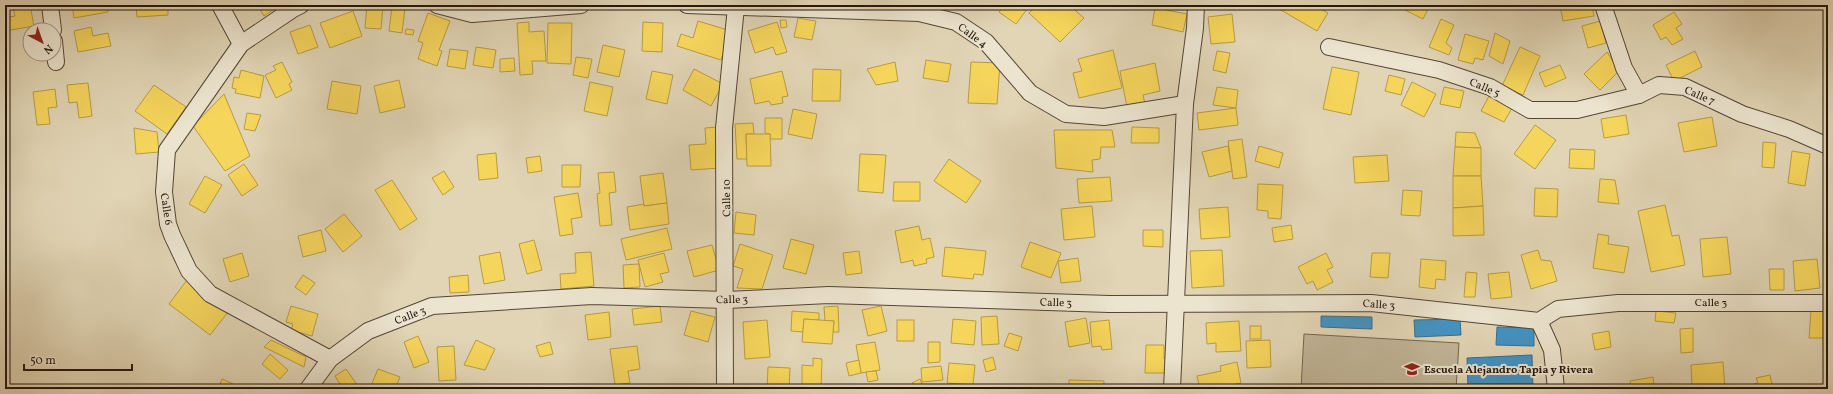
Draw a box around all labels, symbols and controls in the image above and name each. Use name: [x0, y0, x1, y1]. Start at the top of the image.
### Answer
street label: Calle 4: [954, 20, 990, 52]
north arrow: [22, 22, 62, 62]
text: N: [40, 40, 56, 57]
street label: Calle 5: [1467, 75, 1502, 102]
street label: Calle 7: [1682, 83, 1717, 110]
street label: Calle 10: [720, 179, 735, 217]
street label: Calle 6: [156, 192, 176, 227]
street label: Calle 3: [716, 293, 749, 308]
street label: Calle 3: [1040, 295, 1073, 312]
street label: Calle 3: [1695, 296, 1728, 311]
street label: Calle 3: [1362, 297, 1396, 314]
street label: Calle 3: [393, 303, 429, 329]
scale bar: [24, 346, 132, 372]
text: 50 m: [30, 353, 56, 369]
school or university icon: Escuela Alejandro Tapia y Rivera: [1403, 360, 1421, 378]
place label: Escuela Alejandro Tapia y Rivera: [1424, 363, 1593, 378]

